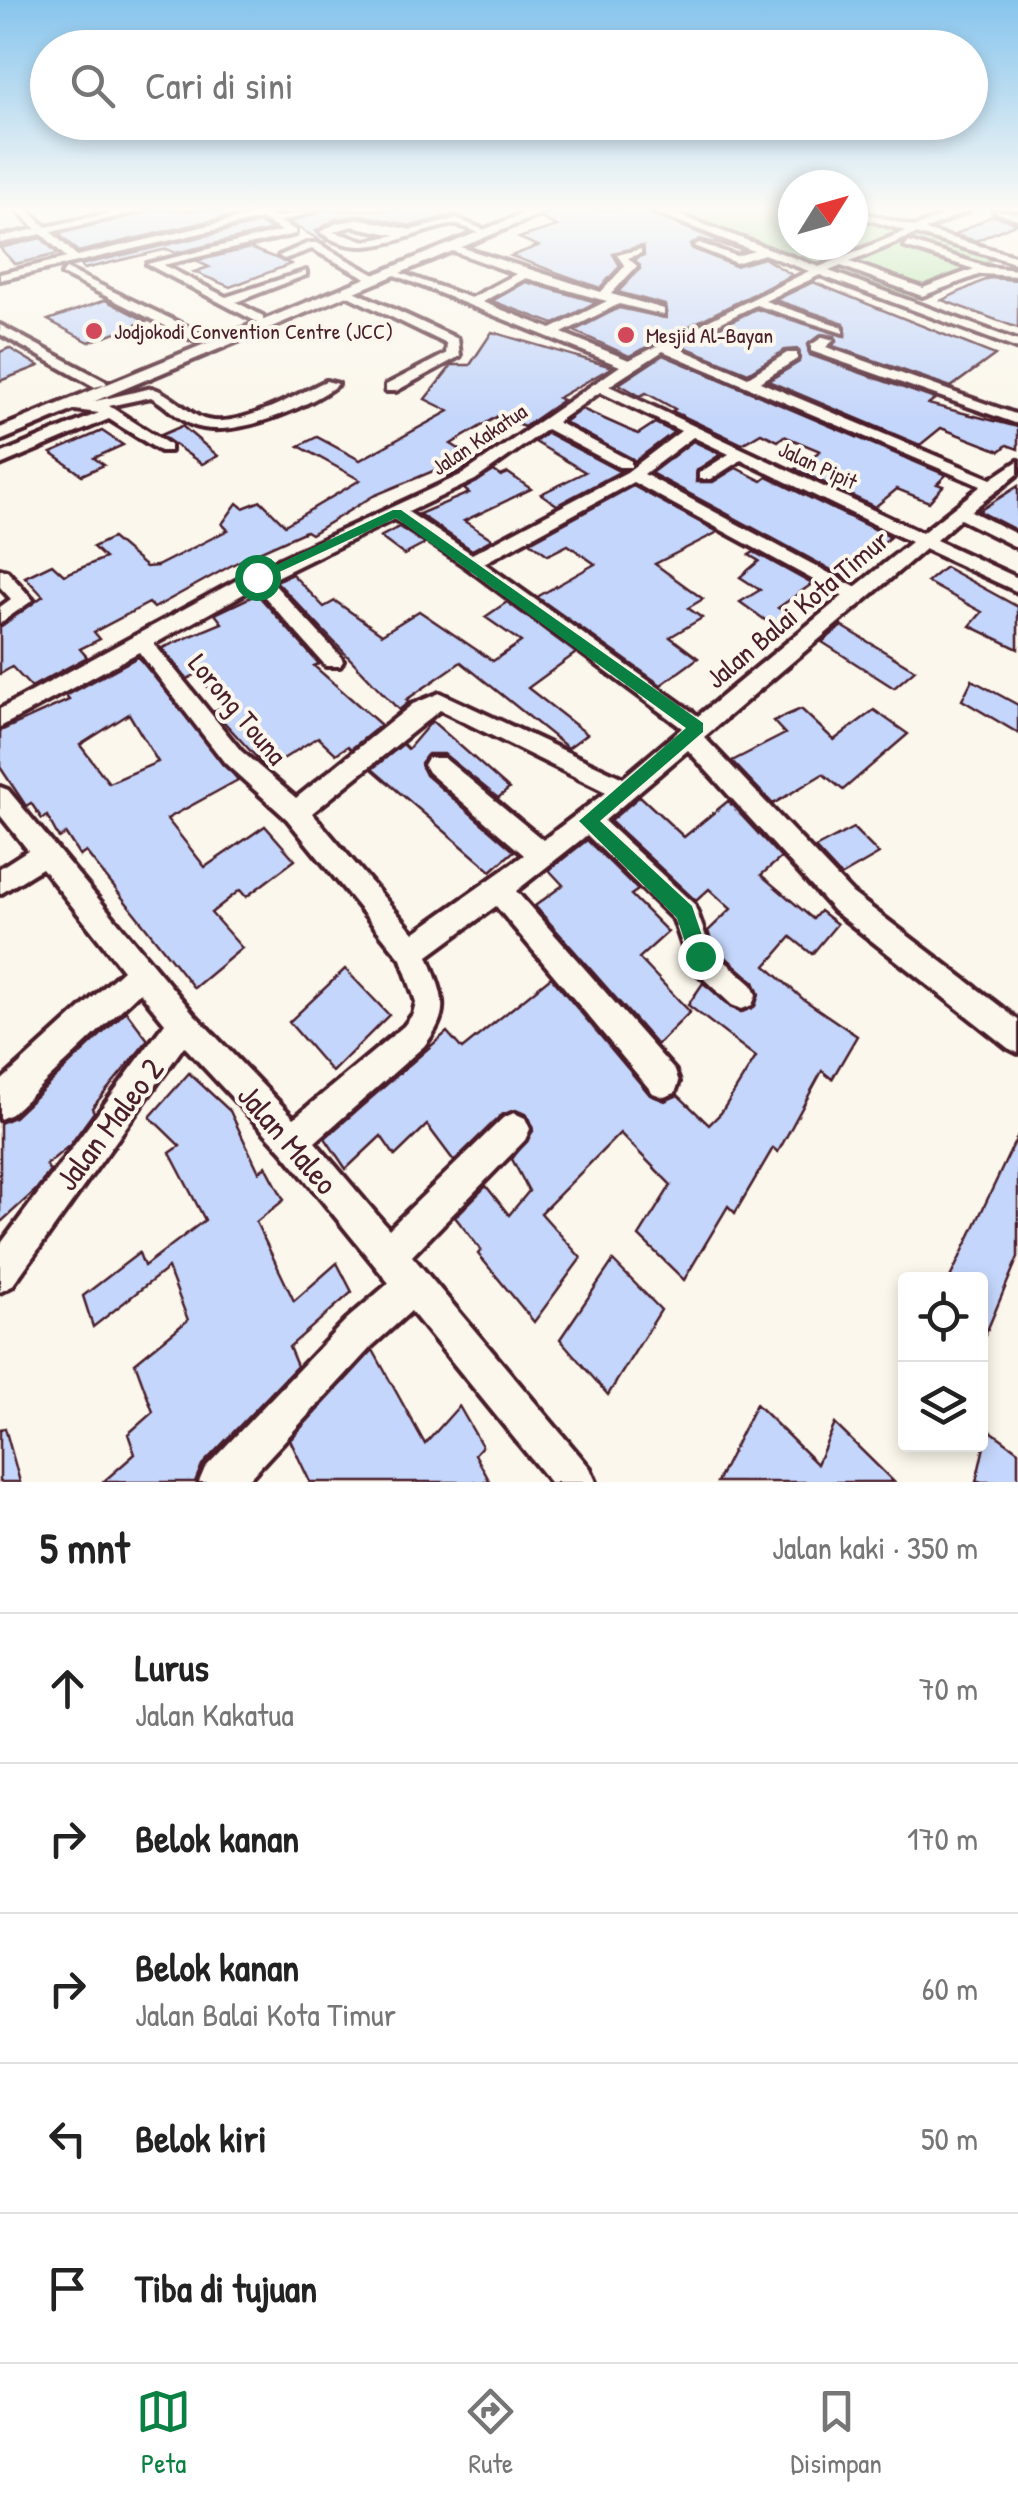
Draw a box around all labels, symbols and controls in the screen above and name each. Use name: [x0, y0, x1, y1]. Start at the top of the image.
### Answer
search box: [30, 30, 988, 140]
icon: search: [65, 58, 120, 113]
text: Cari di sini: [145, 59, 294, 111]
north arrow: [778, 170, 868, 260]
place label: Jodjokodi Convention Centre (JCC): [114, 316, 393, 346]
marker: Jodjokodi Convention Centre (JCC): [83, 320, 105, 342]
place label: Mesjid Al-Bayan: [646, 320, 773, 350]
marker: Mesjid Al-Bayan: [615, 324, 637, 346]
street label: Jalan Kakatua: [425, 396, 533, 482]
street label: Jalan Pipit: [774, 434, 863, 496]
street label: Jalan Balai Kota Timur: [697, 521, 897, 697]
route start: [235, 555, 281, 601]
street label: Lorong Touna: [180, 645, 296, 773]
route end: [678, 934, 724, 980]
street label: Jalan Maleo 2: [45, 1049, 173, 1199]
street label: Jalan Maleo: [228, 1075, 348, 1203]
map controls: [898, 1272, 988, 1452]
button: locate: [898, 1272, 988, 1362]
button: layers: [898, 1362, 988, 1452]
text: 5 mnt: [40, 1519, 129, 1576]
text: Jalan kaki · 350 m: [772, 1526, 978, 1569]
text: Lurus: [135, 1641, 209, 1693]
icon: ahead: [40, 1661, 95, 1716]
text: 70 m: [919, 1667, 978, 1710]
text: Jalan Kakatua: [135, 1693, 294, 1736]
icon: right: [40, 1811, 95, 1866]
text: Belok kanan: [135, 1812, 299, 1864]
text: 170 m: [907, 1817, 978, 1860]
text: Belok kanan: [135, 1941, 299, 1993]
icon: right: [40, 1961, 95, 2016]
text: 60 m: [922, 1967, 978, 2010]
text: Jalan Balai Kota Timur: [135, 1993, 396, 2036]
icon: left: [40, 2111, 95, 2166]
text: Belok kiri: [135, 2112, 267, 2164]
text: 50 m: [921, 2117, 978, 2160]
icon: arrive: [40, 2261, 95, 2316]
text: Tiba di tujuan: [135, 2262, 317, 2314]
tab: Peta: [136, 2384, 191, 2482]
tab: Rute: [463, 2384, 518, 2482]
tab: Disimpan: [791, 2384, 882, 2482]

